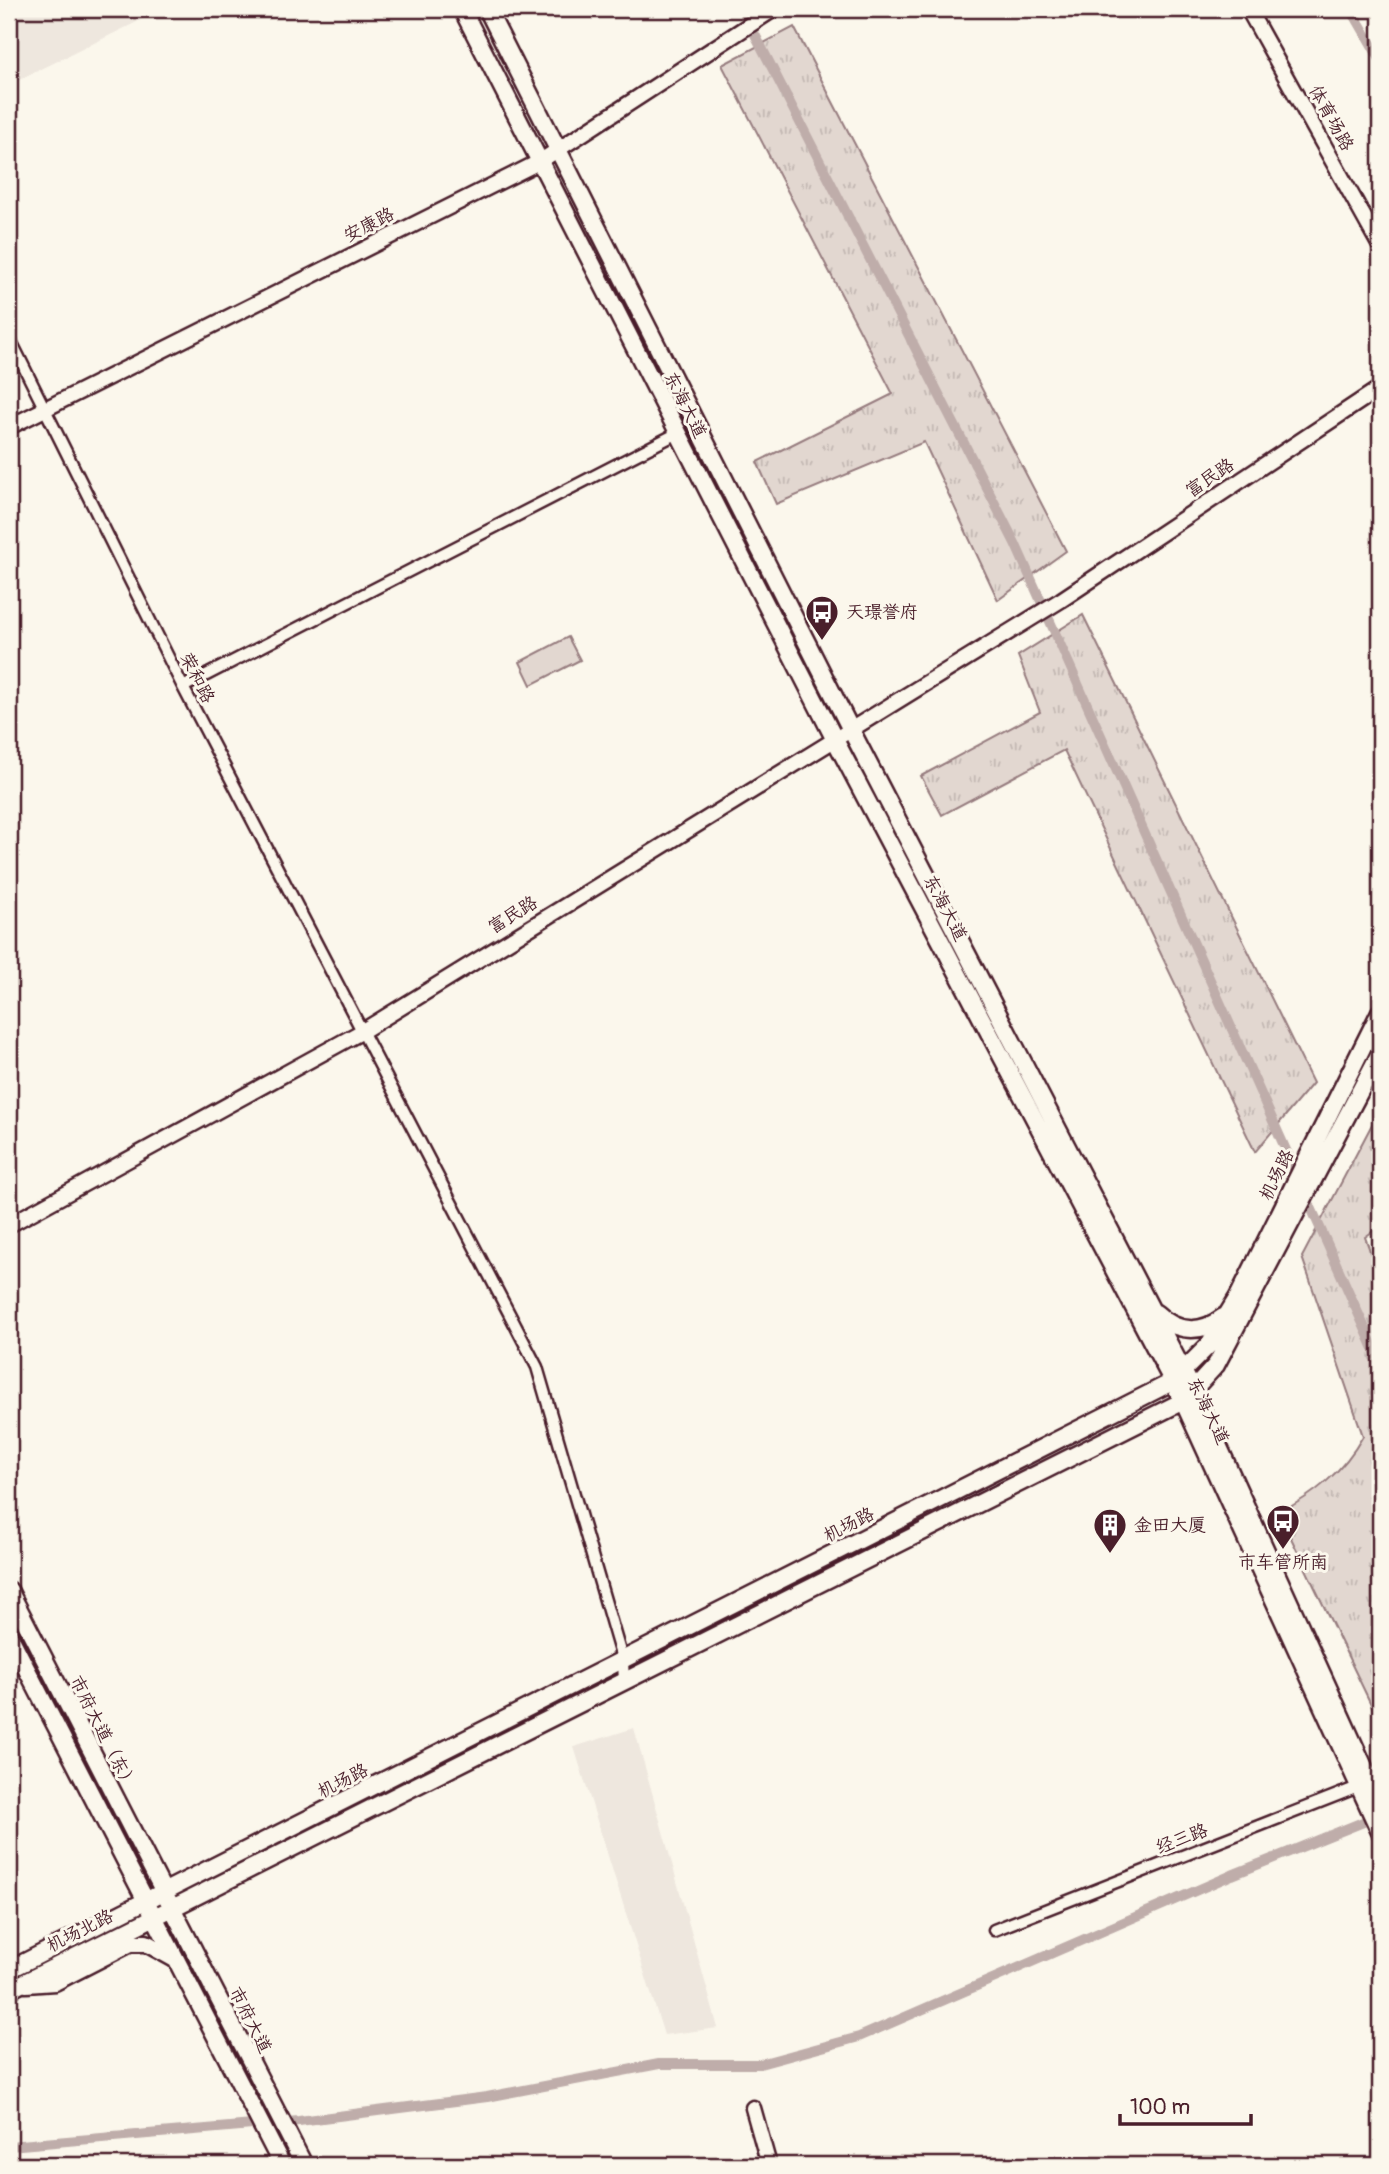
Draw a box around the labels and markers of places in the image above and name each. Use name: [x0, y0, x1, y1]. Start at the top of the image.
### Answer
bus stop icon: 天璟誉府: [803, 593, 841, 642]
place label: 天璟誉府: [846, 601, 918, 624]
bus stop icon: 市车管所南: [1264, 1502, 1302, 1551]
building icon: 金田大厦: [1091, 1506, 1129, 1555]
place label: 金田大厦: [1134, 1514, 1206, 1537]
place label: 市车管所南: [1238, 1551, 1328, 1574]

